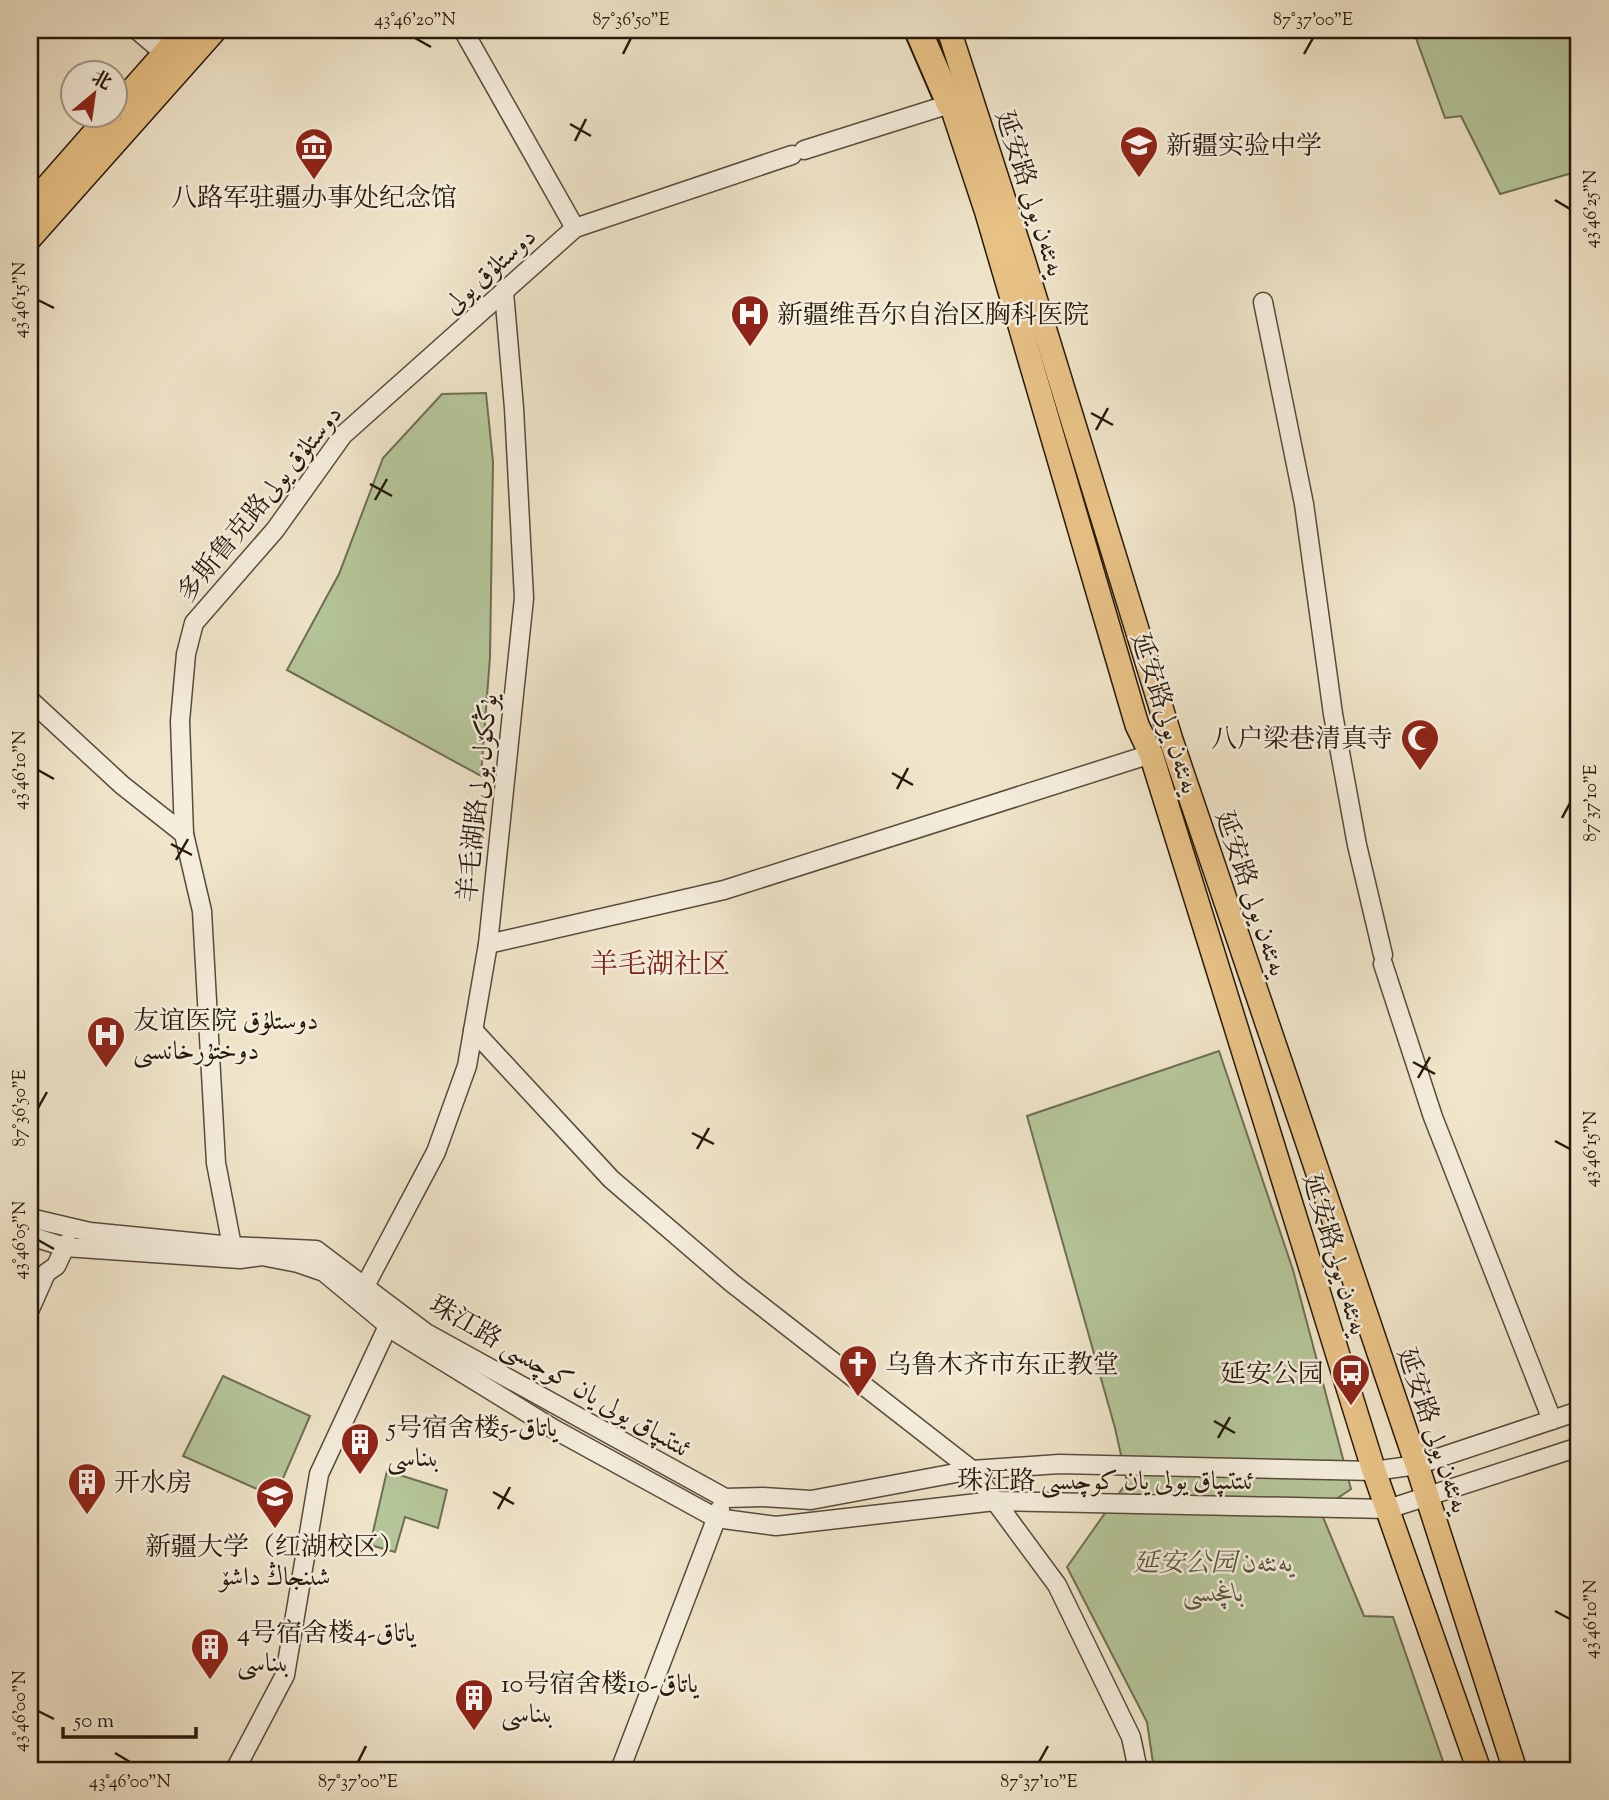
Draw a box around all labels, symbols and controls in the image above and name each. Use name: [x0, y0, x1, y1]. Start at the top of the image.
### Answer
text: 43°46'20"N: [374, 8, 456, 34]
text: 87°36'50"E: [592, 8, 670, 34]
text: 87°37'00"E: [1273, 8, 1353, 34]
north arrow: [60, 60, 130, 130]
text: 北: [86, 65, 116, 98]
street label: 延安路 يەنئەن يولى: [984, 106, 1074, 284]
school or university icon: 新疆实验中学: [1118, 124, 1160, 179]
museum icon: 八路军驻疆办事处纪念馆: [293, 126, 335, 181]
place label: 新疆实验中学: [1166, 129, 1322, 166]
text: 43°46'25"N: [1579, 170, 1605, 248]
place label: 八路军驻疆办事处纪念馆: [171, 181, 457, 218]
street label: دوستلۇق يولى: [436, 220, 545, 324]
text: 43°46'15"N: [8, 262, 34, 338]
hospital icon: 新疆维吾尔自治区胸科医院: [729, 293, 771, 348]
place label: 新疆维吾尔自治区胸科医院: [777, 298, 1089, 335]
street label: 多斯鲁克路دوستلۇق يولى: [170, 398, 352, 611]
street label: 延安路يەنئەن يولى: [1120, 629, 1208, 801]
street label: 羊毛湖路يۇڭكۆل يولى: [450, 690, 509, 904]
mosque icon: 八户梁巷清真寺: [1399, 717, 1441, 772]
place label: 八户梁巷清真寺: [1211, 722, 1393, 759]
text: 43°46'10"N: [8, 730, 34, 810]
text: 87°37'10"E: [1579, 764, 1605, 842]
street label: 延安路 يەنئەن يولى: [1204, 806, 1296, 983]
district label: 羊毛湖社区: [590, 946, 730, 986]
place label: 友谊医院 دوستلۇق دوختۇرخانىسى: [133, 1004, 319, 1071]
hospital icon: 友谊医院 دوستلۇق دوختۇرخانىسى: [85, 1014, 127, 1069]
text: 87°36'50"E: [8, 1069, 34, 1147]
text: 43°46'15"N: [1579, 1111, 1605, 1187]
street label: 延安路يەنئەن يولى: [1291, 1169, 1376, 1342]
text: 43°46'05"N: [8, 1201, 34, 1279]
street label: 珠江路 ئىتتىپاق يولى يان كوچىسى: [422, 1288, 698, 1469]
church icon: 乌鲁木齐市东正教堂: [837, 1343, 879, 1398]
street label: 延安路 يەنئەن يولى: [1386, 1343, 1478, 1520]
place label: 乌鲁木齐市东正教堂: [885, 1348, 1119, 1385]
bus stop icon: 延安公园: [1330, 1352, 1372, 1407]
place label: 延安公园: [1220, 1357, 1324, 1394]
place label: 5号宿舍楼5-ياتاق بىناسى: [385, 1411, 559, 1478]
building icon: 5号宿舍楼5-ياتاق بىناسى: [339, 1421, 381, 1476]
building icon: 开水房: [66, 1461, 108, 1516]
street label: 珠江路 ئىتتىپاق يولى يان كوچىسى: [957, 1464, 1255, 1501]
place label: 开水房: [114, 1466, 192, 1503]
school or university icon: 新疆大学（红湖校区） شىنجاڭ داشۆ: [254, 1475, 296, 1530]
place label: 新疆大学（红湖校区） شىنجاڭ داشۆ: [145, 1530, 405, 1597]
park label: 延安公园 يەنئەن باغچىسى: [1133, 1546, 1295, 1613]
text: 43°46'10"N: [1579, 1579, 1605, 1659]
place label: 4号宿舍楼4-ياتاق بىناسى: [237, 1616, 418, 1683]
building icon: 4号宿舍楼4-ياتاق بىناسى: [189, 1626, 231, 1681]
place label: 10号宿舍楼10-ياتاق بىناسى: [501, 1667, 700, 1734]
text: 43°46'00"N: [8, 1670, 34, 1752]
building icon: 10号宿舍楼10-ياتاق بىناسى: [453, 1677, 495, 1732]
scale bar: [63, 1695, 196, 1739]
text: 50 m: [73, 1707, 114, 1737]
text: 43°46'00"N: [89, 1770, 171, 1796]
text: 87°37'00"E: [318, 1770, 398, 1796]
text: 87°37'10"E: [1000, 1770, 1078, 1796]

